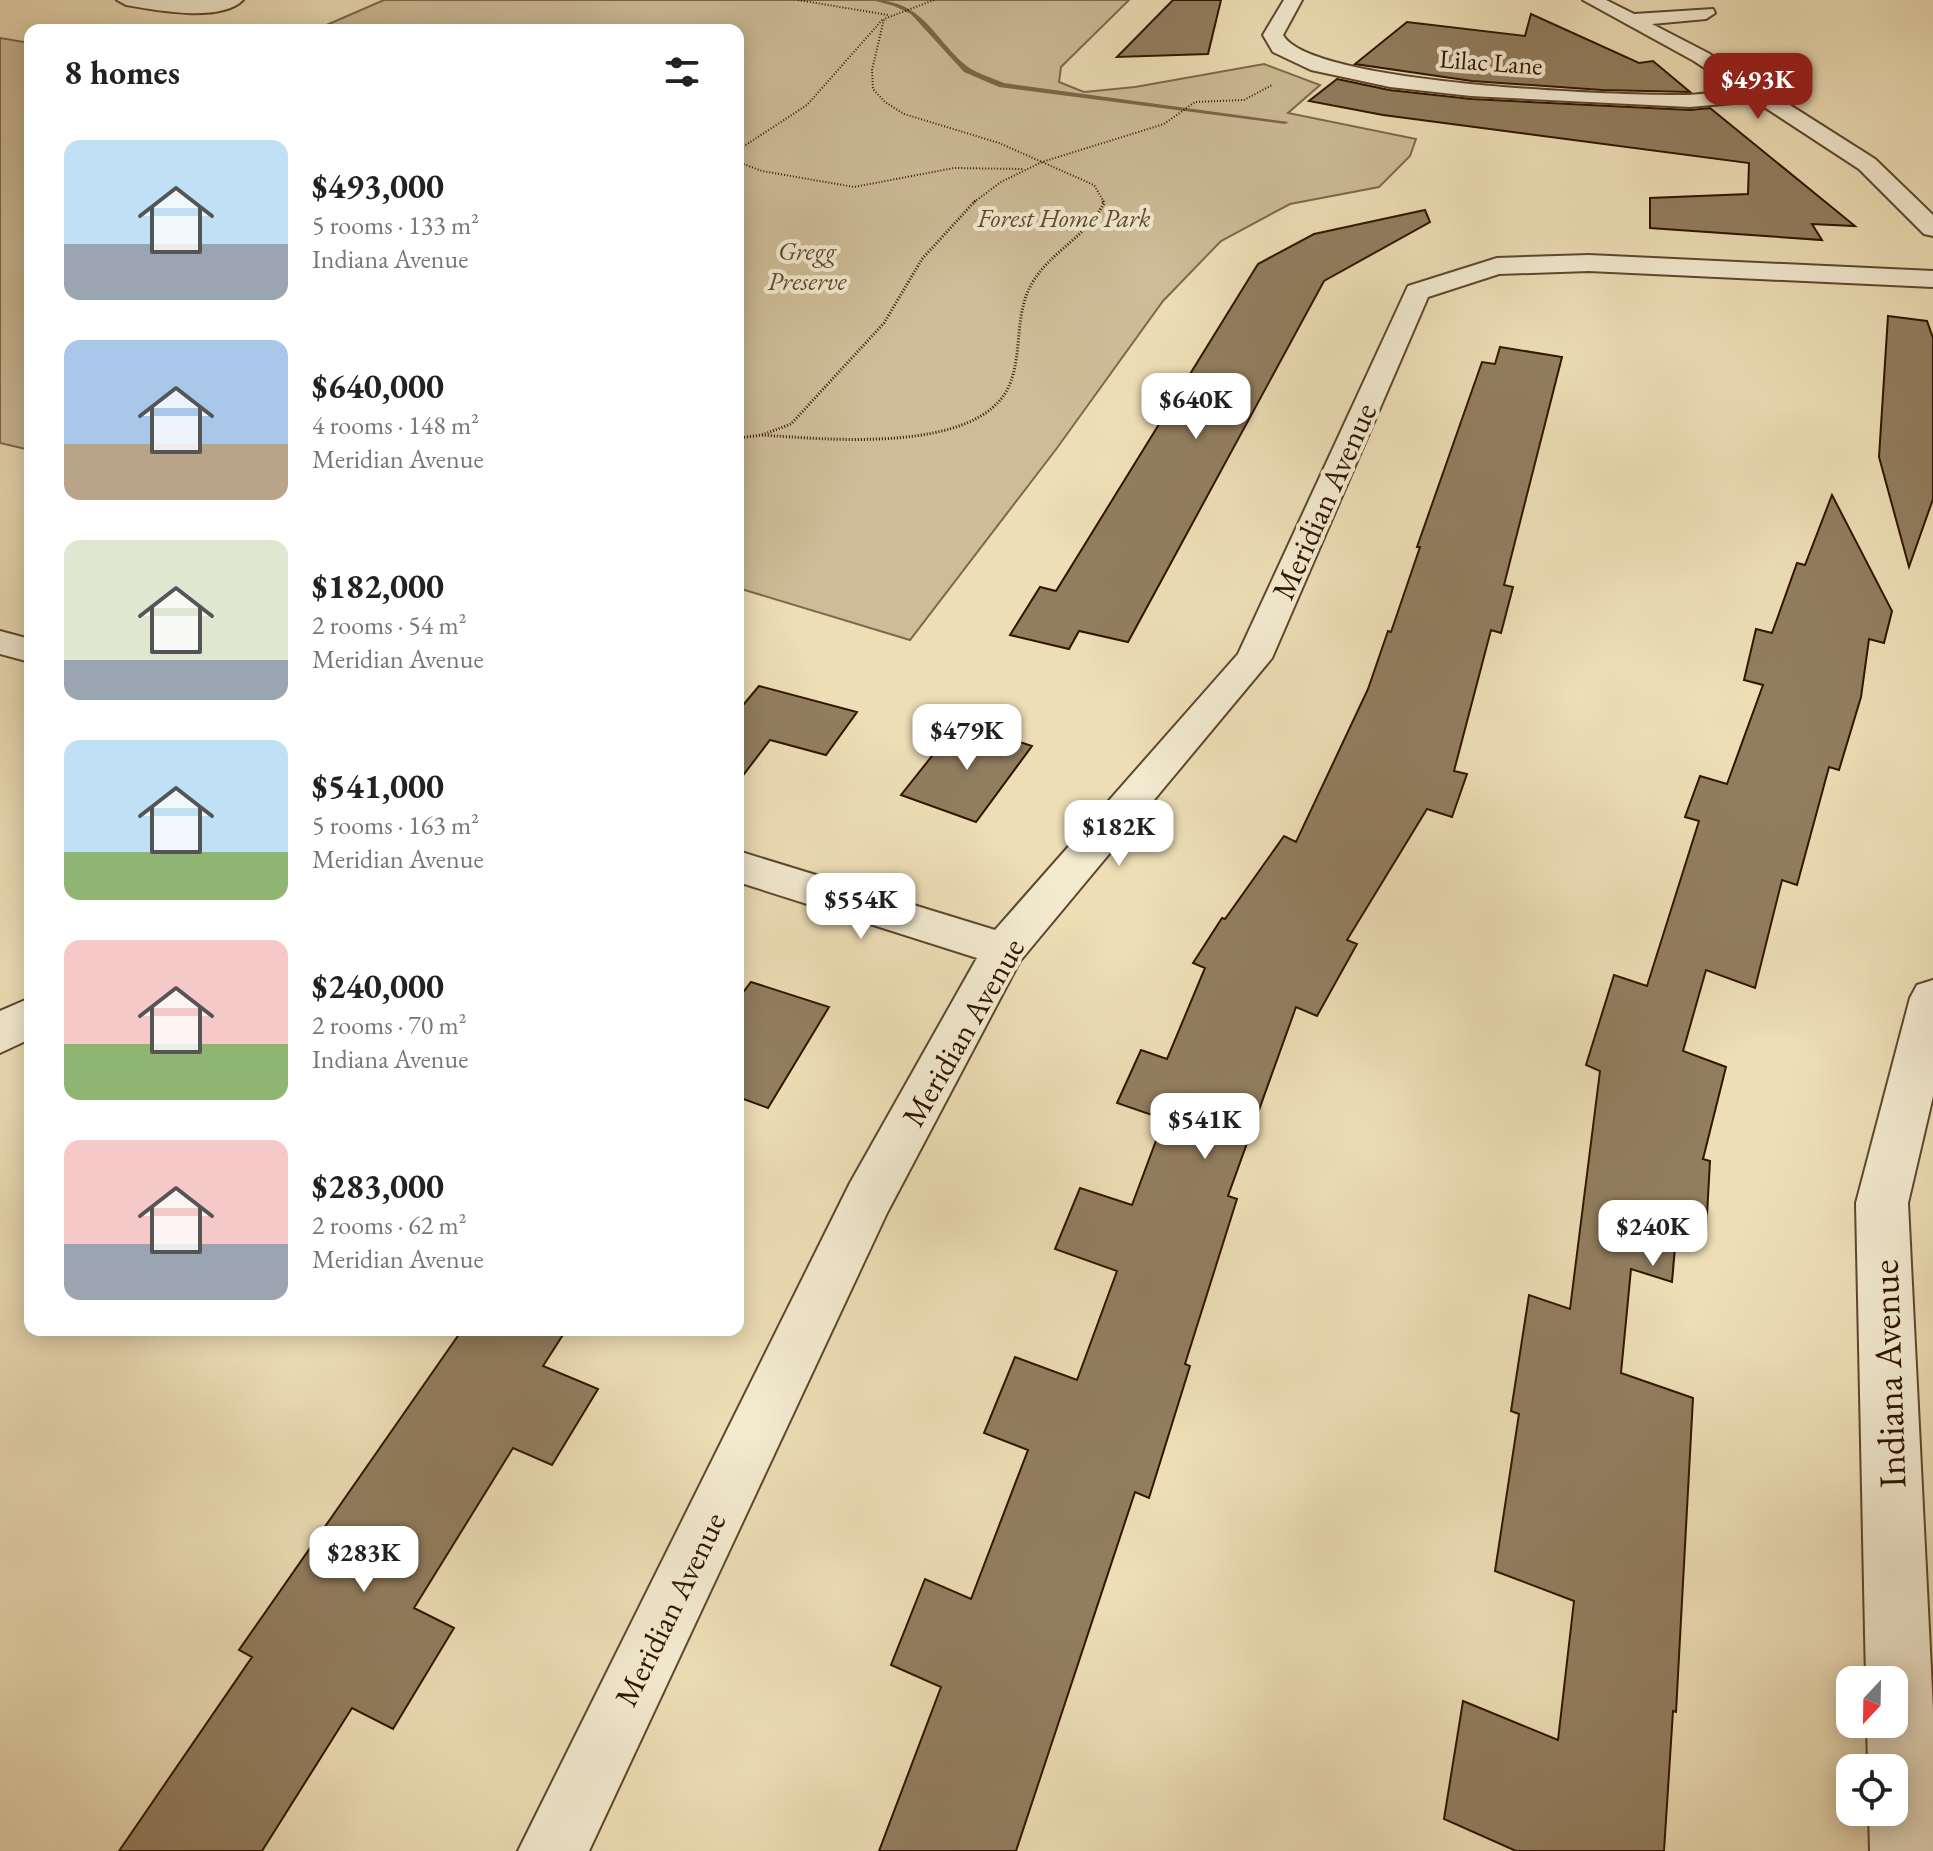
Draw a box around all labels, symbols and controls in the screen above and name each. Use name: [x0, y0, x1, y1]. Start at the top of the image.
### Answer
street label: Lilac Lane: [1438, 41, 1544, 83]
text: 8 homes: [64, 50, 180, 94]
icon: filters: [660, 50, 704, 94]
pin: $493K: [1702, 53, 1814, 121]
text: $493K: [1721, 62, 1795, 96]
text: $493,000: [312, 164, 444, 208]
icon: home: [128, 172, 224, 268]
park label: Forest Home Park: [976, 201, 1151, 235]
text: 5 rooms · 133 m²: [312, 208, 479, 242]
park label: Gregg Preserve: [768, 234, 848, 298]
text: Indiana Avenue: [312, 242, 468, 276]
text: $640,000: [312, 364, 444, 408]
icon: home: [128, 372, 224, 468]
pin: $640K: [1140, 373, 1252, 441]
text: $640K: [1159, 382, 1233, 416]
street label: Meridian Avenue: [1262, 396, 1386, 606]
text: 4 rooms · 148 m²: [312, 408, 479, 442]
text: Meridian Avenue: [312, 442, 484, 476]
text: $182,000: [312, 564, 444, 608]
icon: home: [128, 572, 224, 668]
text: 2 rooms · 54 m²: [312, 608, 467, 642]
text: Meridian Avenue: [312, 642, 484, 676]
pin: $479K: [911, 704, 1023, 772]
text: $479K: [930, 713, 1004, 747]
text: $541,000: [312, 764, 444, 808]
icon: home: [128, 772, 224, 868]
pin: $182K: [1063, 800, 1175, 868]
text: 5 rooms · 163 m²: [312, 808, 479, 842]
text: $182K: [1082, 809, 1156, 843]
text: Meridian Avenue: [312, 842, 484, 876]
pin: $554K: [805, 873, 917, 941]
text: $554K: [824, 882, 898, 916]
street label: Meridian Avenue: [892, 930, 1034, 1134]
text: $240,000: [312, 964, 444, 1008]
icon: home: [128, 972, 224, 1068]
text: 2 rooms · 70 m²: [312, 1008, 467, 1042]
text: Indiana Avenue: [312, 1042, 468, 1076]
pin: $541K: [1149, 1093, 1261, 1161]
text: $541K: [1168, 1102, 1242, 1136]
text: $283,000: [312, 1164, 444, 1208]
icon: home: [128, 1172, 224, 1268]
pin: $240K: [1597, 1200, 1709, 1268]
text: 2 rooms · 62 m²: [312, 1208, 467, 1242]
text: $240K: [1616, 1209, 1690, 1243]
text: Meridian Avenue: [312, 1242, 484, 1276]
street label: Indiana Avenue: [1860, 1259, 1916, 1489]
street label: Meridian Avenue: [605, 1505, 735, 1713]
pin: $283K: [308, 1526, 420, 1594]
text: $283K: [327, 1535, 401, 1569]
north arrow: [1836, 1666, 1908, 1738]
map controls: [1836, 1666, 1908, 1826]
button: locate: [1836, 1754, 1908, 1826]

